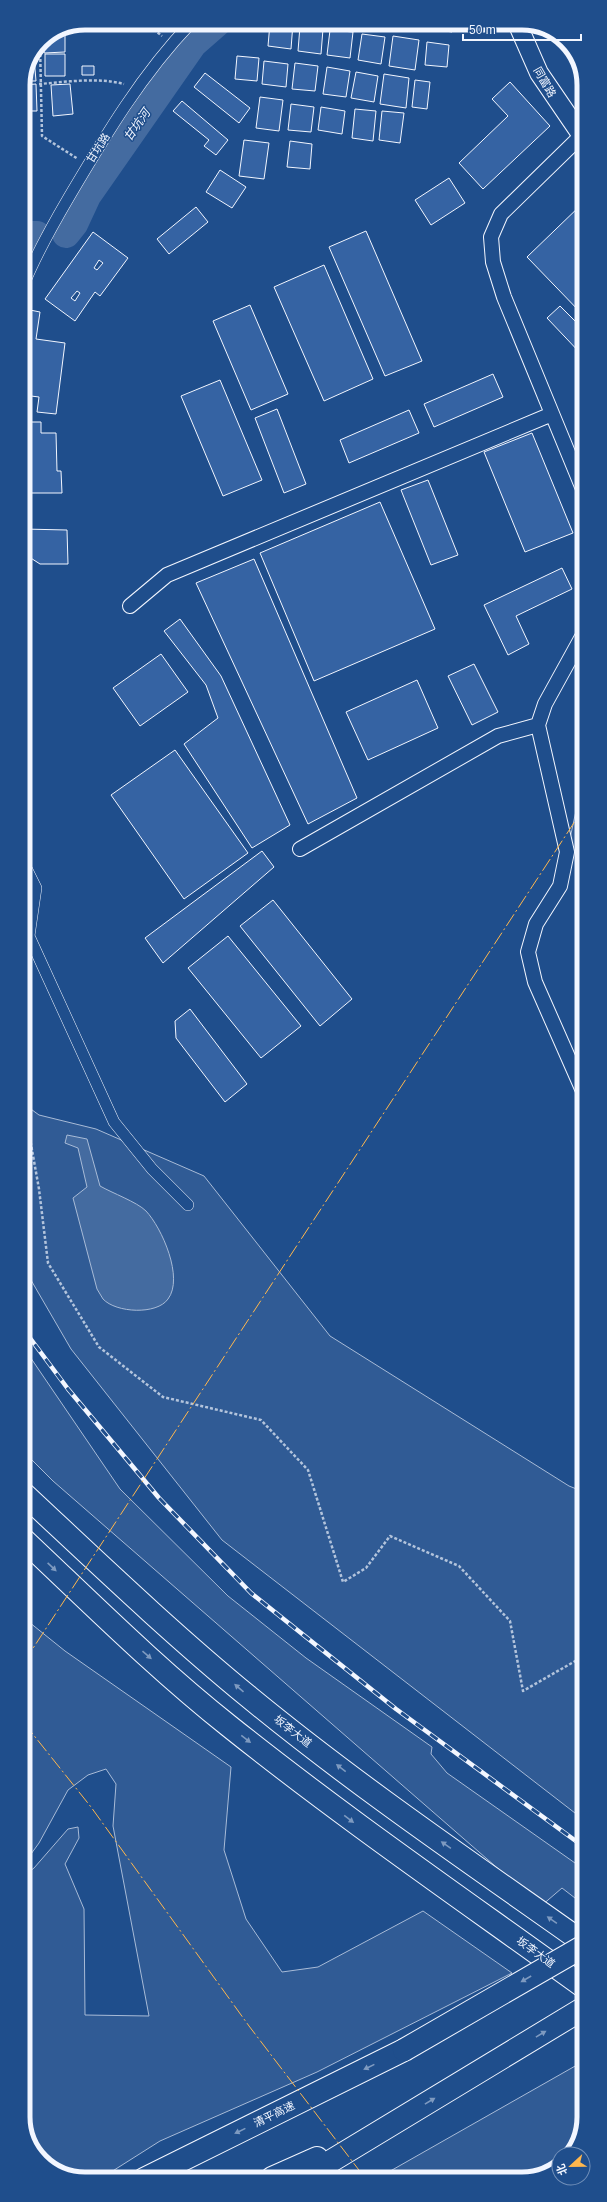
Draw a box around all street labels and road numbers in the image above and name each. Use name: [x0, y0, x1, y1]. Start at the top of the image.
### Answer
street label: 同富路: [532, 65, 558, 99]
street label: 甘坑路: [84, 131, 112, 165]
street label: 坂李大道: [272, 1713, 314, 1749]
street label: 坂李大道: [515, 1934, 557, 1970]
street label: 清平高速: [252, 2099, 296, 2129]

